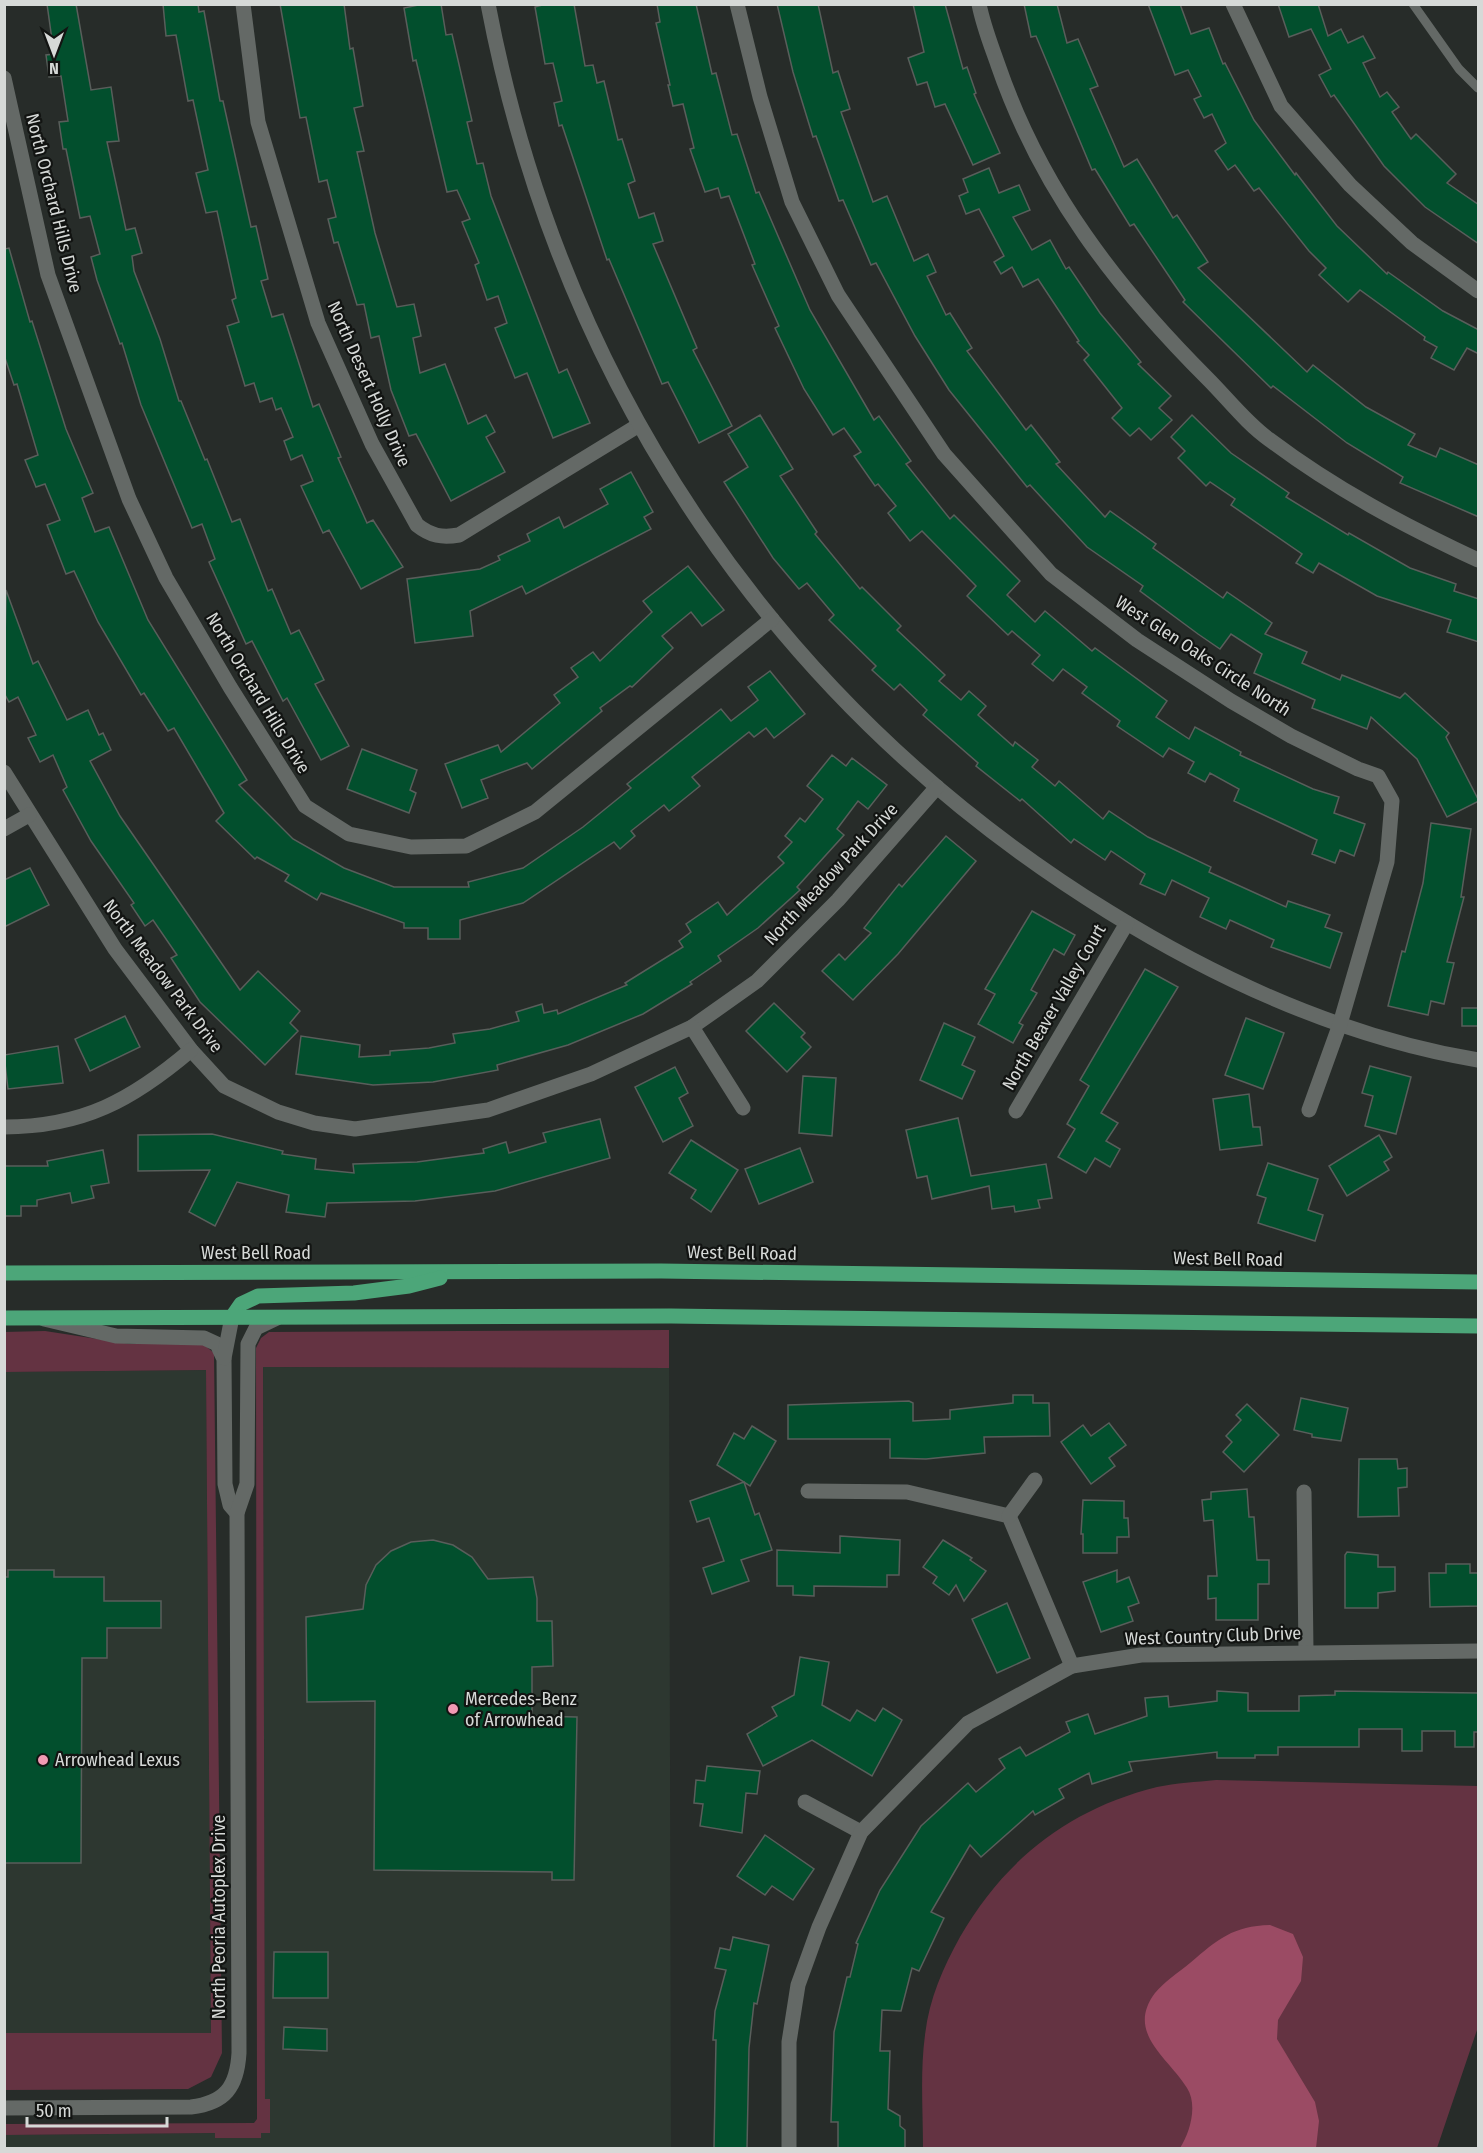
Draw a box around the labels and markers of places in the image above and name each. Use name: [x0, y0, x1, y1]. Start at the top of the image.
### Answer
place label: Mercedes-Benz of Arrowhead: [465, 1688, 577, 1731]
marker: Mercedes-Benz of Arrowhead: [446, 1702, 460, 1716]
place label: Arrowhead Lexus: [55, 1749, 180, 1771]
marker: Arrowhead Lexus: [36, 1753, 50, 1767]

